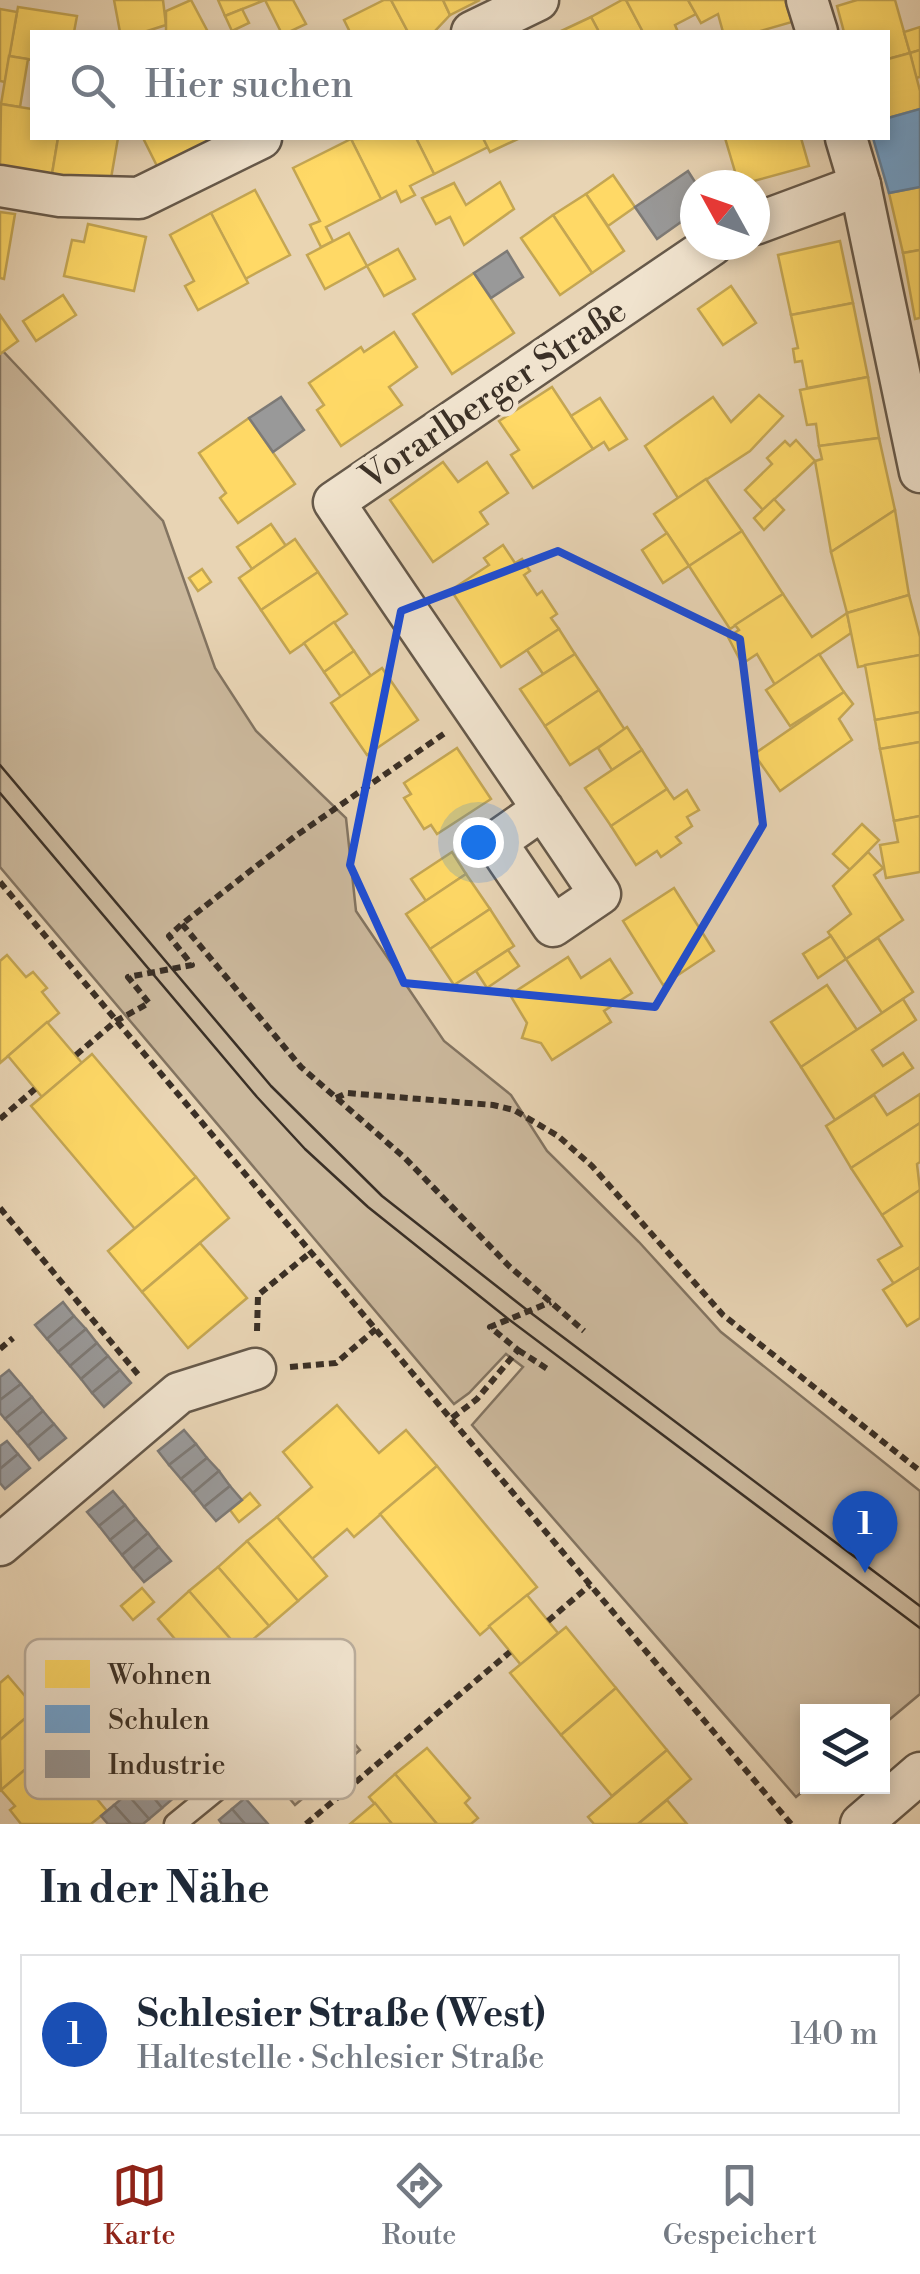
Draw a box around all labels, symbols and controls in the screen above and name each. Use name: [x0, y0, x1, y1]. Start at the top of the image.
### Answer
search box: [30, 30, 890, 140]
icon: search: [65, 58, 120, 113]
text: Hier suchen: [145, 62, 353, 109]
north arrow: [680, 170, 770, 260]
street label: Vorarlberger Straße: [352, 289, 635, 500]
your location: [453, 817, 504, 868]
pin: 1: [832, 1490, 898, 1573]
legend: [25, 1639, 355, 1799]
text: Wohnen: [107, 1658, 212, 1693]
text: Schulen: [108, 1703, 210, 1738]
map controls: [800, 1704, 890, 1794]
button: layers: [800, 1704, 890, 1794]
text: Industrie: [108, 1748, 226, 1783]
text: In der Nähe: [40, 1863, 270, 1916]
text: Schlesier Straße (West): [137, 1991, 545, 2038]
text: 1: [67, 2014, 82, 2054]
text: 140 m: [791, 2014, 878, 2054]
text: Haltestelle · Schlesier Straße: [137, 2038, 544, 2078]
tab: Karte: [103, 2158, 176, 2253]
tab: Route: [382, 2158, 456, 2253]
tab: Gespeichert: [663, 2158, 817, 2253]

